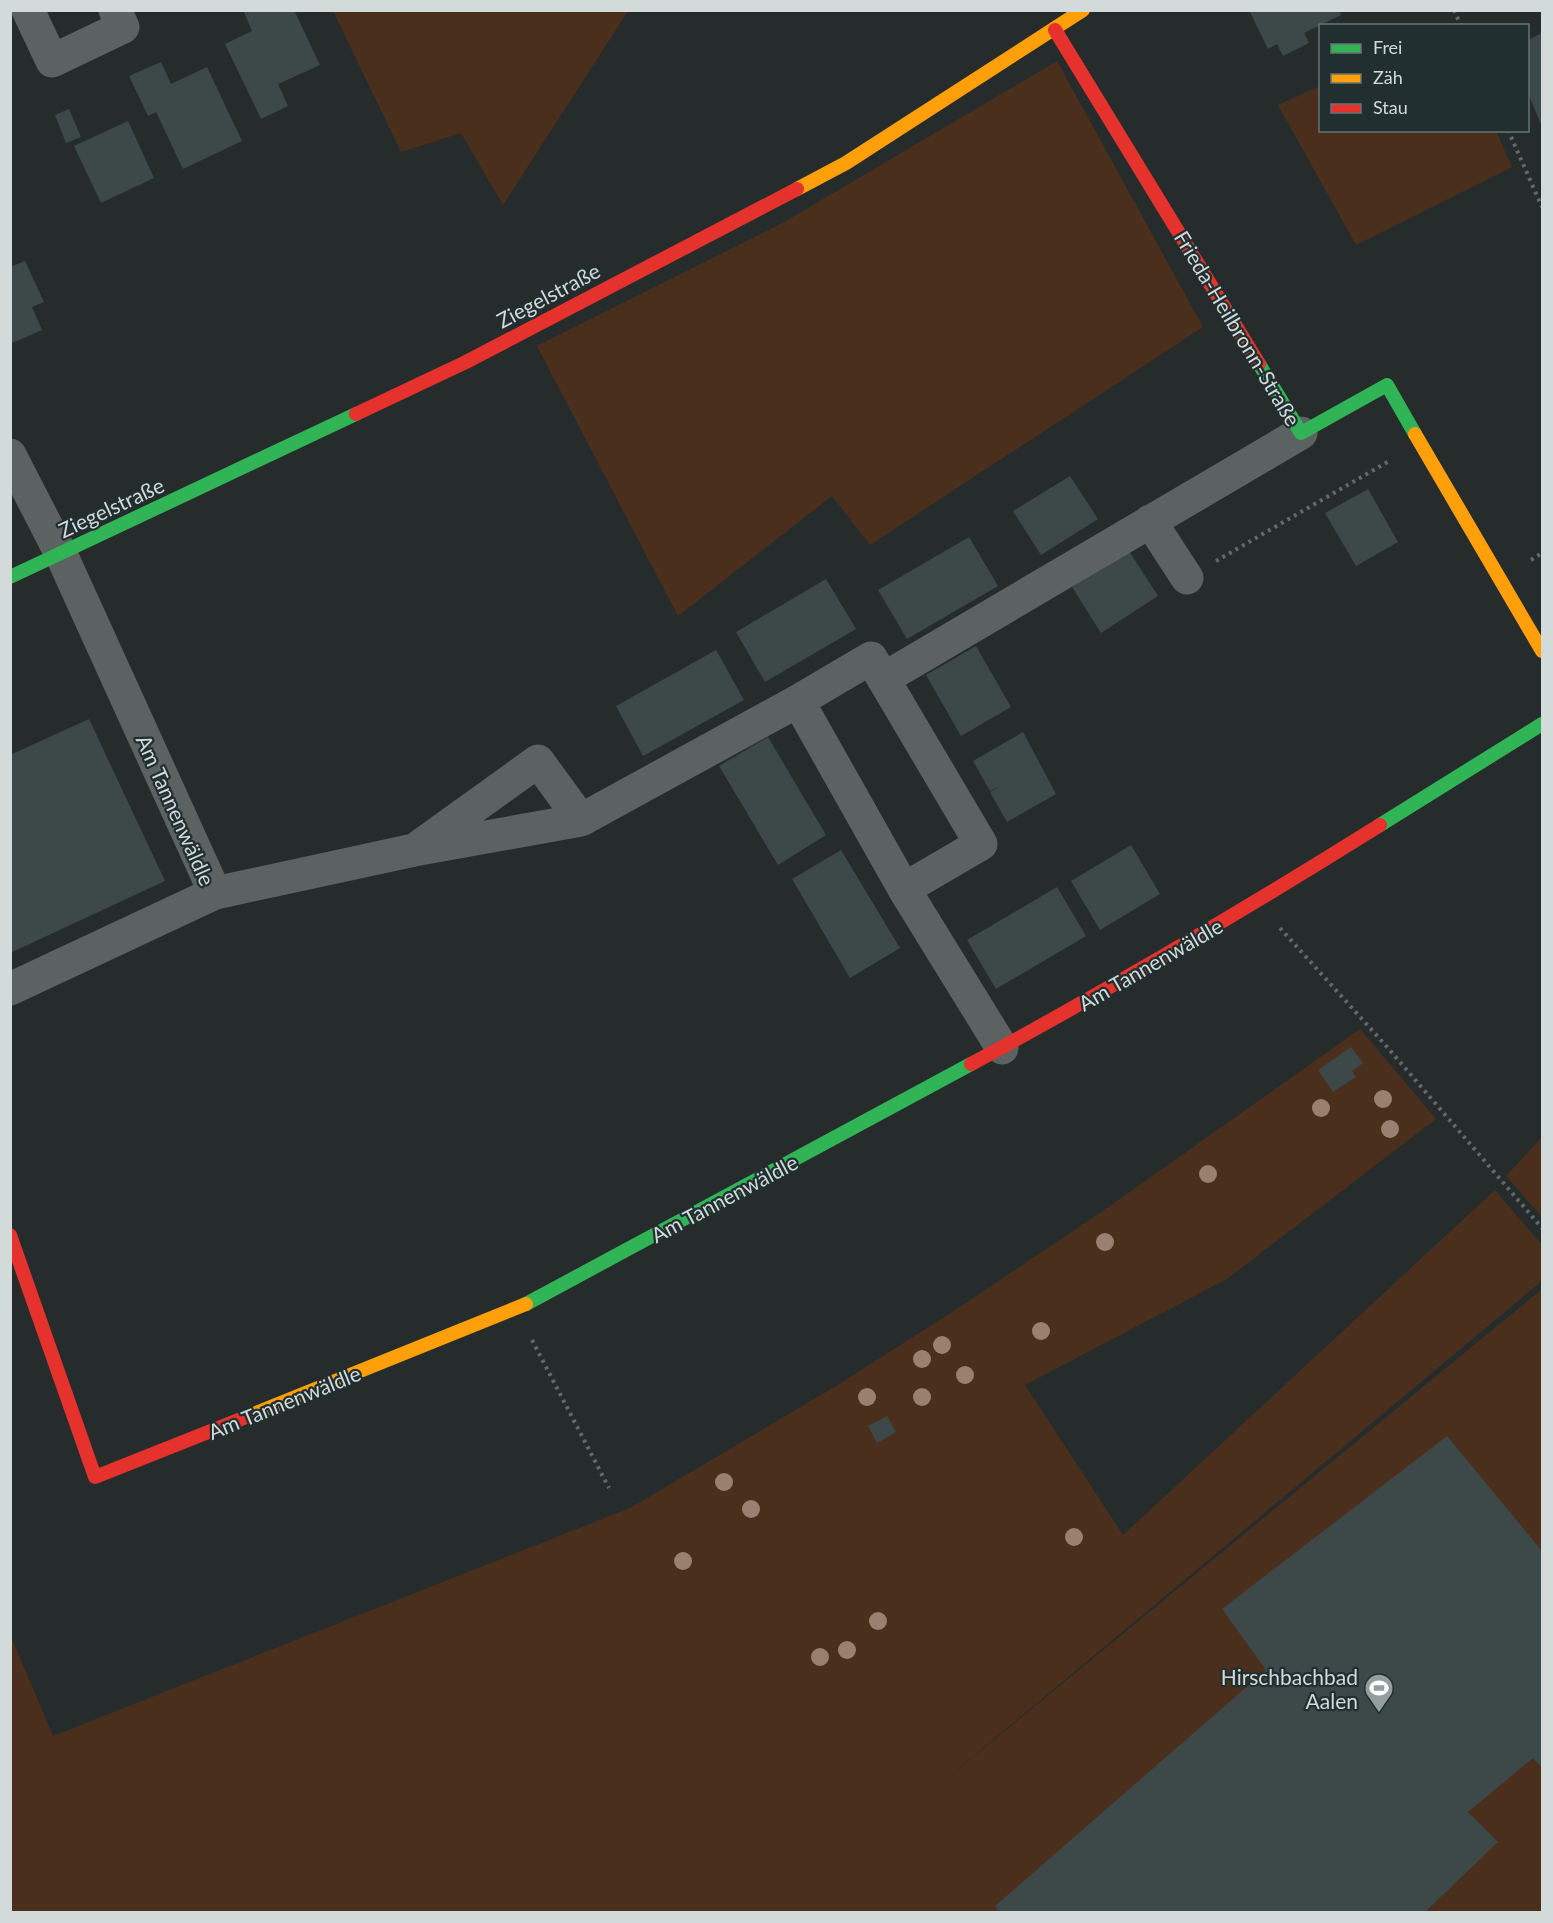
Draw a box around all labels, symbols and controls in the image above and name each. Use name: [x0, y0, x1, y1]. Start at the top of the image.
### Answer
legend: [1319, 24, 1529, 132]
text: Frei: [1373, 36, 1402, 58]
text: Zäh: [1373, 66, 1403, 88]
text: Stau: [1373, 96, 1408, 118]
street label: Frieda-Heilbronn-Straße: [1170, 226, 1306, 430]
street label: Ziegelstraße: [492, 257, 604, 333]
street label: Ziegelstraße: [54, 472, 168, 542]
street label: Am Tannenwäldle: [132, 731, 220, 889]
street label: Am Tannenwäldle: [1073, 913, 1227, 1015]
street label: Am Tannenwäldle: [646, 1149, 802, 1247]
street label: Am Tannenwäldle: [204, 1360, 364, 1444]
place label: Hirschbachbad Aalen: [1221, 1664, 1358, 1713]
sports icon: Hirschbachbad Aalen: [1363, 1672, 1395, 1714]

